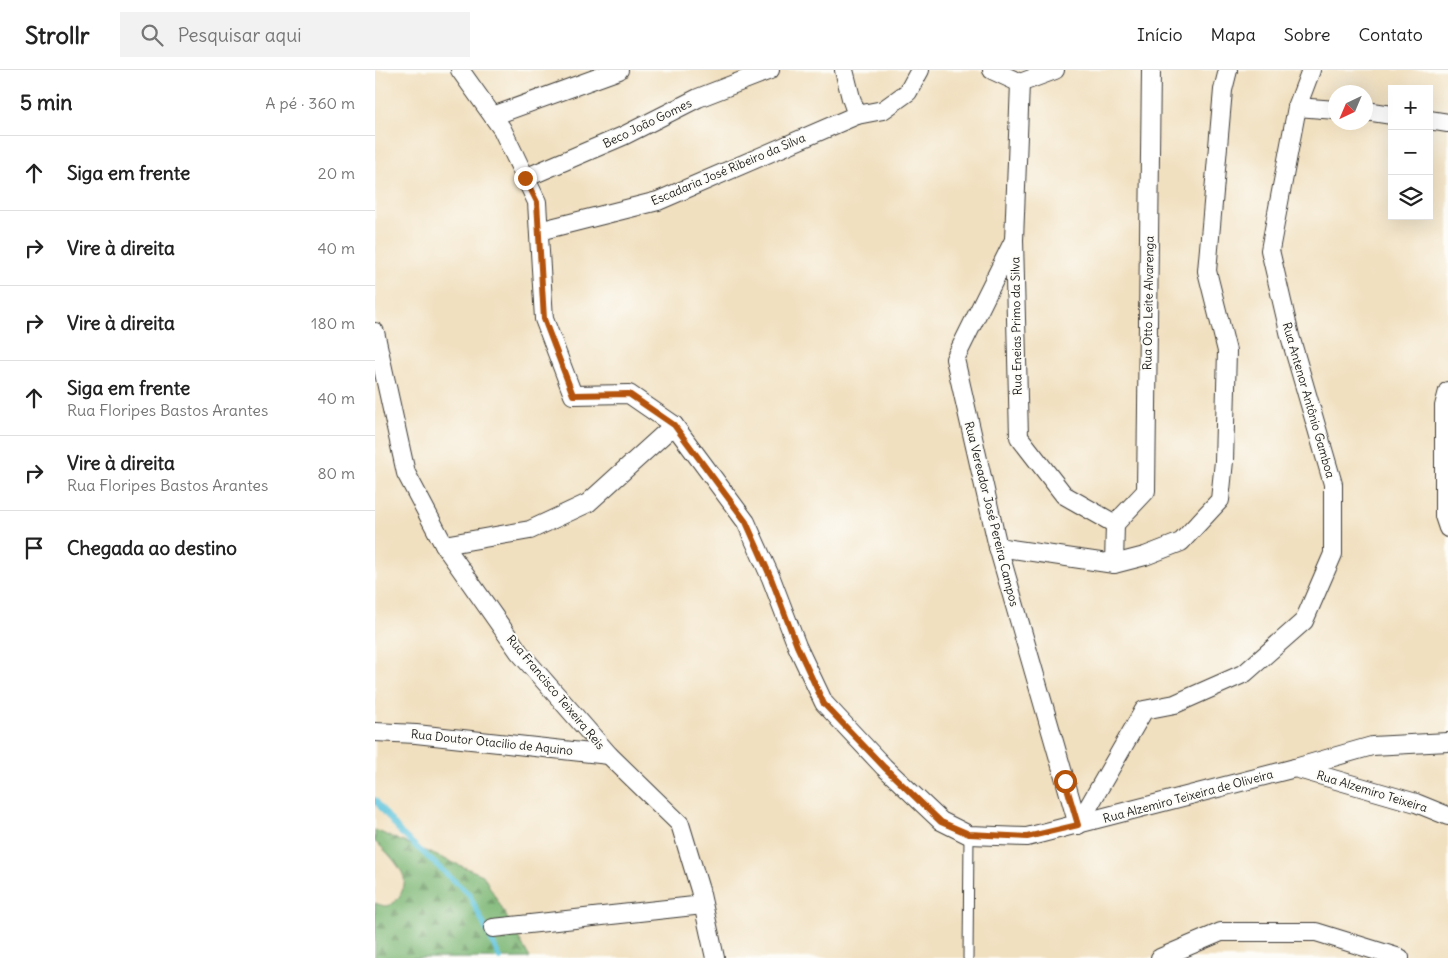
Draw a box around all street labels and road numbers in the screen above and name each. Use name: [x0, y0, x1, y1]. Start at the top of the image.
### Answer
street label: Beco João Gomes: [600, 95, 694, 151]
street label: Escadaria José Ribeiro da Silva: [649, 130, 807, 208]
street label: Rua Otto Leite Alvarenga: [1139, 236, 1157, 370]
street label: Rua Eneias Primo da Silva: [1007, 256, 1025, 396]
street label: Rua Antenor Antônio Gamboa: [1280, 320, 1338, 480]
street label: Rua Vereador José Pereira Campos: [962, 420, 1022, 608]
street label: Rua Francisco Teixeira Reis: [504, 632, 608, 752]
street label: Rua Doutor Otacilio de Aquino: [410, 726, 574, 758]
street label: Rua Alzemiro Teixeira de Oliveira: [1101, 766, 1275, 826]
street label: Rua Alzemiro Teixeira: [1315, 767, 1429, 815]

